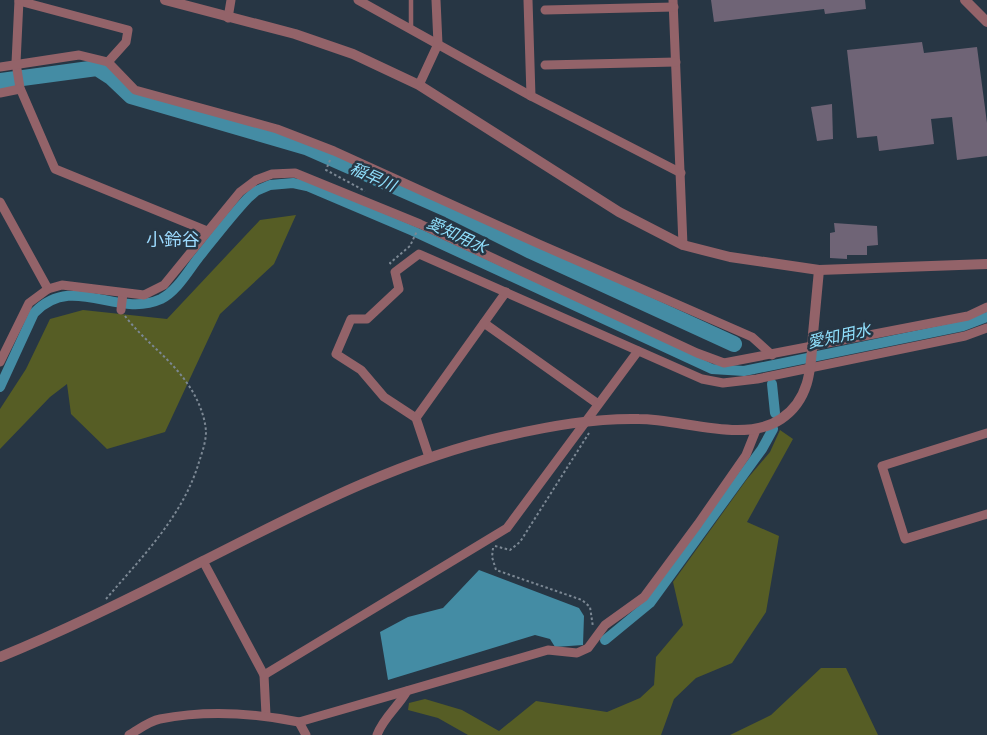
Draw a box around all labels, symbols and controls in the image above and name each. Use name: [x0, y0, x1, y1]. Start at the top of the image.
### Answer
water label: 稲早川: [347, 159, 401, 196]
water label: 愛知用水: [424, 213, 492, 258]
district label: 小鈴谷: [146, 229, 200, 250]
water label: 愛知用水: [806, 320, 874, 352]

